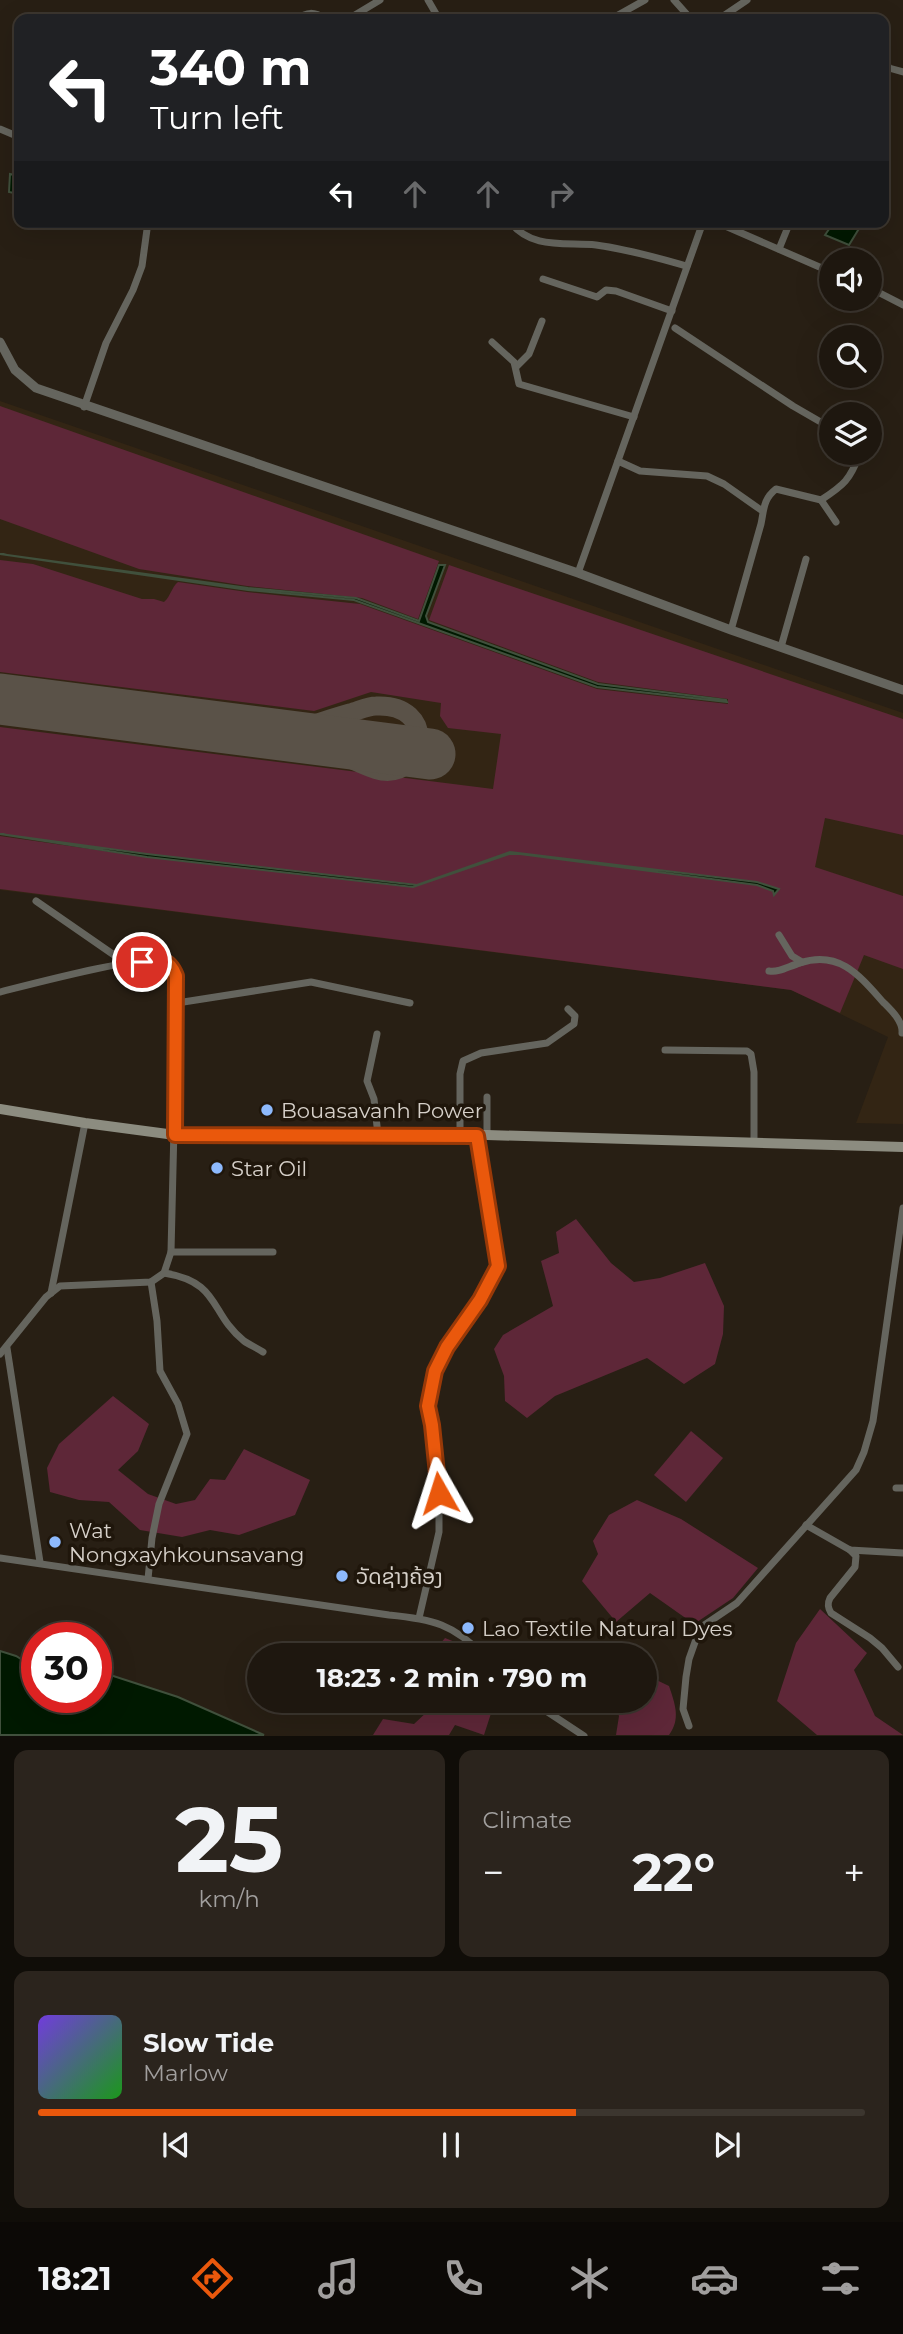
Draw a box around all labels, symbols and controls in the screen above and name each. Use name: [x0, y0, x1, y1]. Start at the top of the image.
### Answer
text: 340 m: [150, 38, 311, 97]
icon: left: [35, 42, 126, 133]
text: Turn left: [150, 98, 284, 137]
icon: left: [323, 175, 361, 213]
icon: ahead: [396, 175, 434, 213]
icon: ahead: [469, 175, 507, 213]
icon: right: [542, 175, 580, 213]
map controls: [819, 248, 882, 465]
button: sound: [819, 248, 882, 311]
button: search: [819, 325, 882, 388]
button: layers: [819, 402, 882, 465]
pin: [112, 932, 172, 992]
icon: arrive: [123, 943, 161, 981]
place label: Bouasavanh Power: [281, 1098, 483, 1123]
marker: Bouasavanh Power: [259, 1102, 275, 1118]
place label: Star Oil: [231, 1156, 307, 1181]
marker: Star Oil: [209, 1160, 225, 1176]
position arrow: [402, 1456, 476, 1530]
place label: Wat Nongxayhkounsavang: [69, 1518, 304, 1567]
marker: Wat Nongxayhkounsavang: [47, 1534, 63, 1550]
place label: ວັດຊ່າງຄ້ອງ: [356, 1564, 443, 1589]
marker: ວັດຊ່າງຄ້ອງ: [334, 1568, 350, 1584]
place label: Lao Textile Natural Dyes: [482, 1616, 732, 1641]
marker: Lao Textile Natural Dyes: [460, 1620, 476, 1636]
speed limit sign: 30: [21, 1622, 112, 1713]
text: 18:23 · 2 min · 790 m: [317, 1662, 587, 1694]
text: 25: [175, 1784, 283, 1895]
text: Climate: [483, 1806, 572, 1834]
text: 22°: [632, 1841, 715, 1904]
text: −: [483, 1849, 504, 1896]
text: +: [843, 1849, 865, 1896]
text: km/h: [199, 1885, 260, 1913]
text: Slow Tide: [143, 2027, 274, 2059]
text: Marlow: [143, 2059, 228, 2087]
icon: previous: [157, 2126, 195, 2164]
icon: pause: [432, 2126, 470, 2164]
icon: next: [708, 2126, 746, 2164]
icon: directions: [188, 2254, 237, 2303]
icon: music: [314, 2254, 363, 2303]
icon: phone: [439, 2254, 488, 2303]
icon: climate: [565, 2254, 614, 2303]
icon: car: [690, 2254, 739, 2303]
icon: filters: [816, 2254, 865, 2303]
text: 18:21: [38, 2259, 112, 2298]

